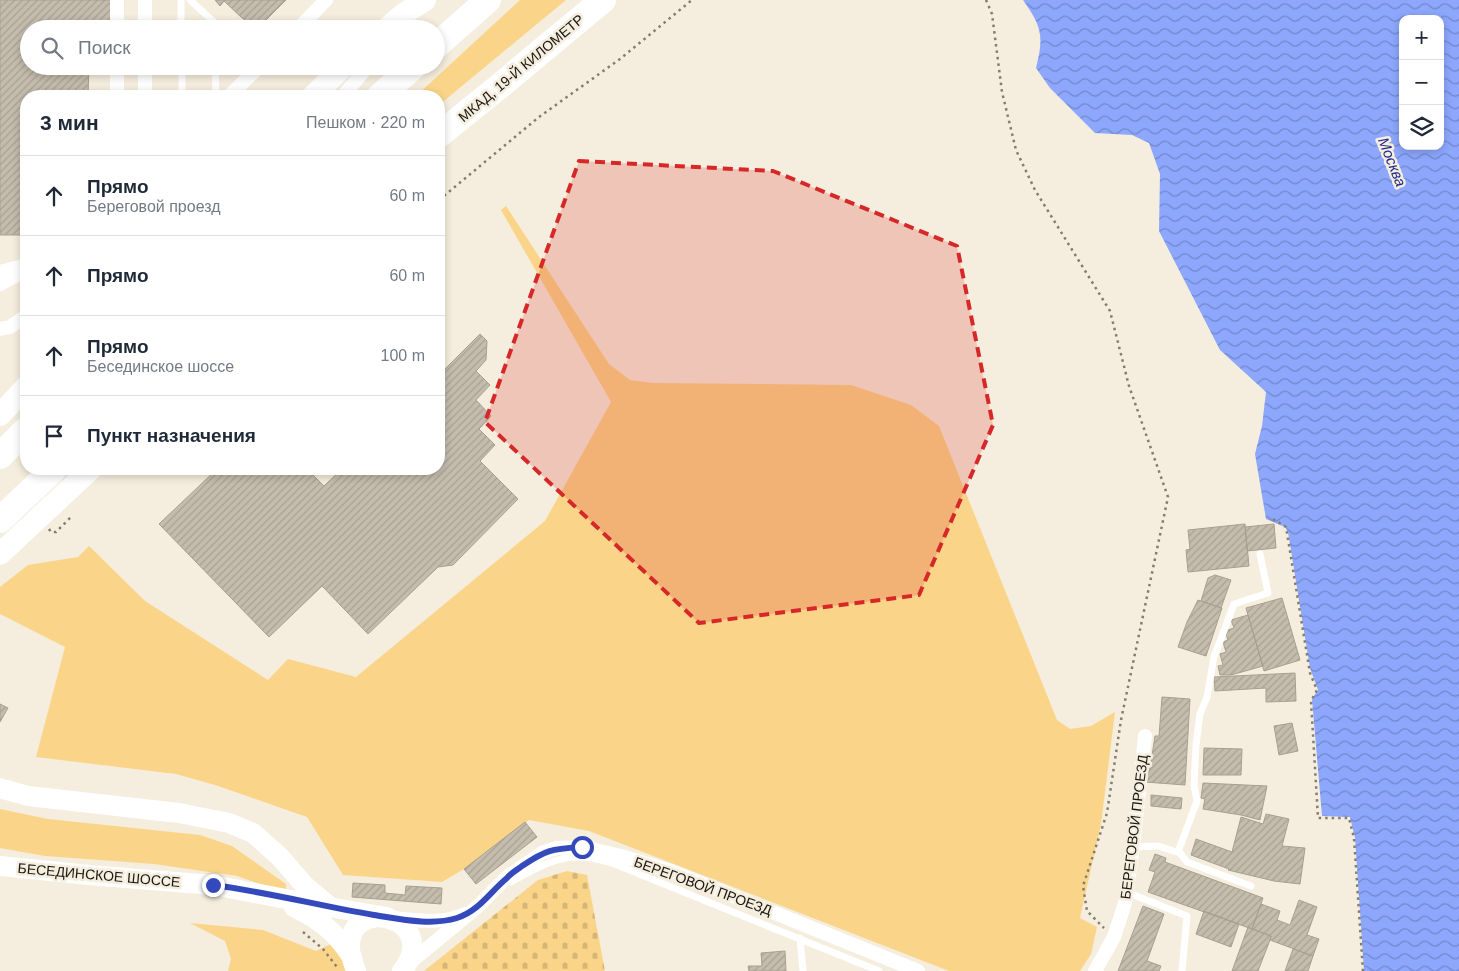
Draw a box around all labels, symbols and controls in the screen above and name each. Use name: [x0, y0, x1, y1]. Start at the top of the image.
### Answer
street label: МКАД, 19-Й КИЛОМЕТР: [455, 10, 587, 125]
map controls: [1399, 15, 1444, 150]
button: +: [1399, 15, 1444, 60]
search box: [20, 20, 445, 75]
icon: search: [38, 34, 66, 62]
text: Поиск: [78, 37, 131, 58]
button: −: [1399, 60, 1444, 105]
button: layers: [1399, 105, 1444, 150]
text: 3 мин: [40, 111, 99, 134]
text: Пешком · 220 m: [306, 114, 425, 131]
water label: Москва: [1375, 135, 1410, 189]
text: Прямо: [87, 176, 149, 197]
icon: ahead: [40, 182, 68, 210]
text: 60 m: [389, 187, 425, 204]
text: Береговой проезд: [87, 198, 221, 215]
icon: ahead: [40, 262, 68, 290]
text: Прямо: [87, 265, 149, 286]
text: 60 m: [389, 267, 425, 284]
text: Прямо: [87, 336, 149, 357]
icon: ahead: [40, 342, 68, 370]
text: 100 m: [381, 347, 425, 364]
text: Бесединское шоссе: [87, 358, 234, 375]
icon: arrive: [40, 422, 68, 450]
text: Пункт назначения: [87, 425, 256, 446]
street label: БЕРЕГОВОЙ ПРОЕЗД: [1116, 753, 1151, 900]
route start: [571, 836, 594, 859]
street label: БЕРЕГОВОЙ ПРОЕЗД: [632, 853, 775, 919]
street label: БЕСЕДИНСКОЕ ШОССЕ: [17, 860, 181, 890]
route end: [202, 874, 225, 897]

